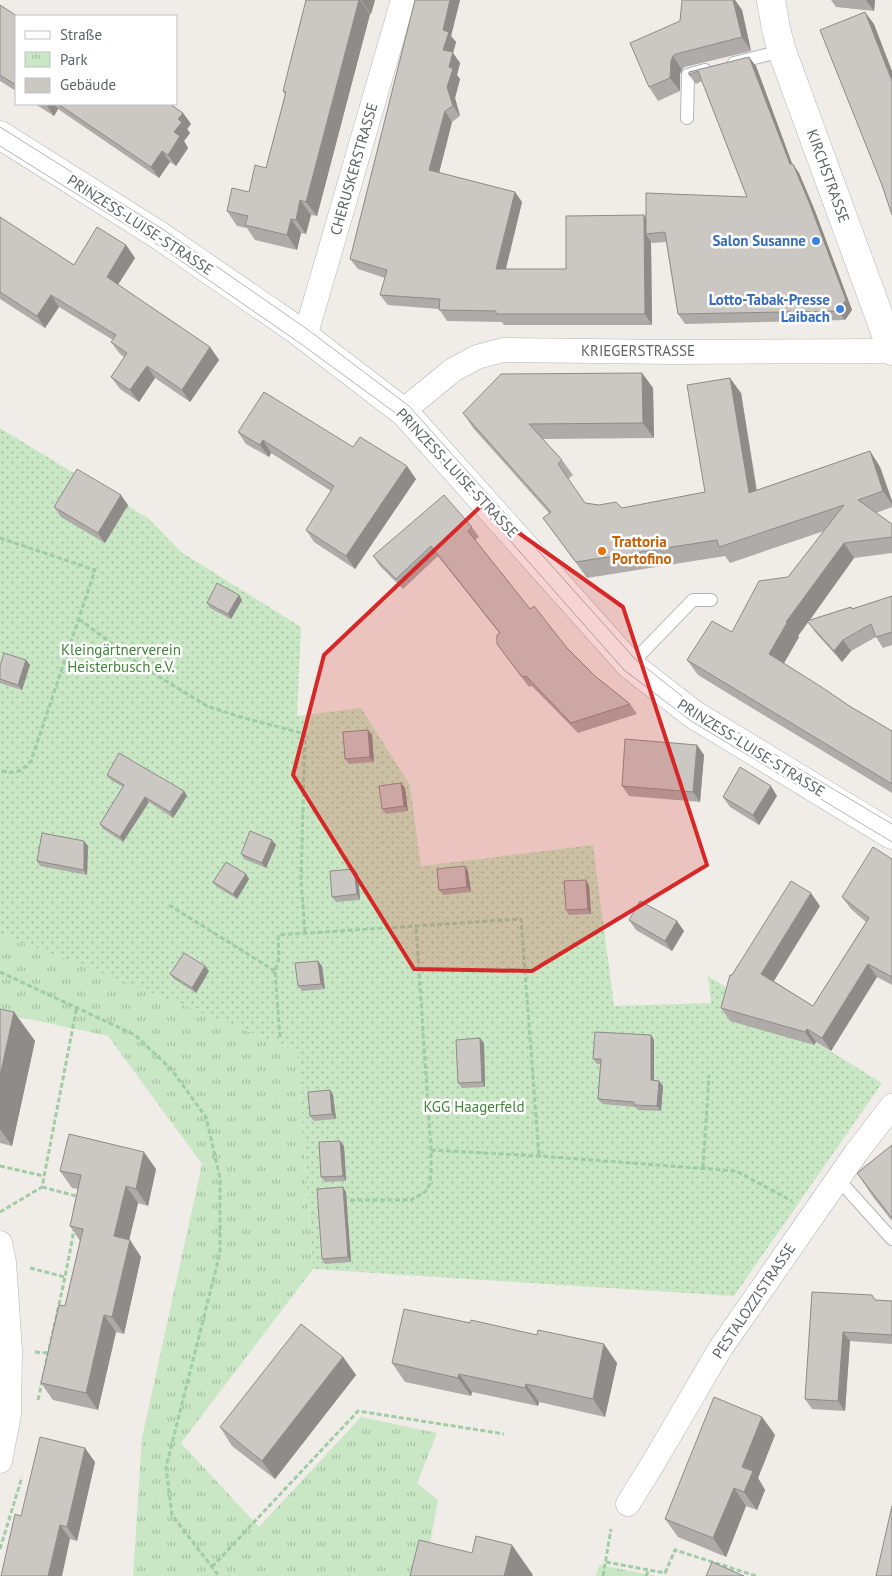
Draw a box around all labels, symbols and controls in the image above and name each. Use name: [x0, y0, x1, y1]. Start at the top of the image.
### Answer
legend: [15, 15, 178, 105]
text: Straße: [60, 25, 102, 44]
text: Park: [60, 50, 88, 69]
text: Gebäude: [60, 75, 116, 94]
street label: CHERUSKERSTRASSE: [325, 100, 382, 237]
street label: KIRCHSTRASSE: [803, 127, 854, 225]
street label: PRINZESS-LUISE-STRASSE: [64, 170, 217, 279]
place label: Salon Susanne: [712, 231, 806, 250]
marker: Salon Susanne: [810, 235, 822, 247]
place label: Lotto-Tabak-Presse Laibach: [709, 290, 830, 326]
marker: Lotto-Tabak-Presse Laibach: [834, 303, 846, 315]
street label: KRIEGERSTRASSE: [581, 341, 695, 360]
street label: PRINZESS-LUISE-STRASSE: [392, 404, 522, 541]
place label: Trattoria Portofino: [612, 532, 672, 568]
marker: Trattoria Portofino: [596, 545, 608, 557]
park label: Kleingärtnerverein Heisterbusch e.V.: [61, 640, 181, 676]
street label: PRINZESS-LUISE-STRASSE: [674, 694, 828, 801]
park label: KGG Haagerfeld: [423, 1097, 525, 1116]
street label: PESTALOZZISTRASSE: [708, 1239, 799, 1362]

